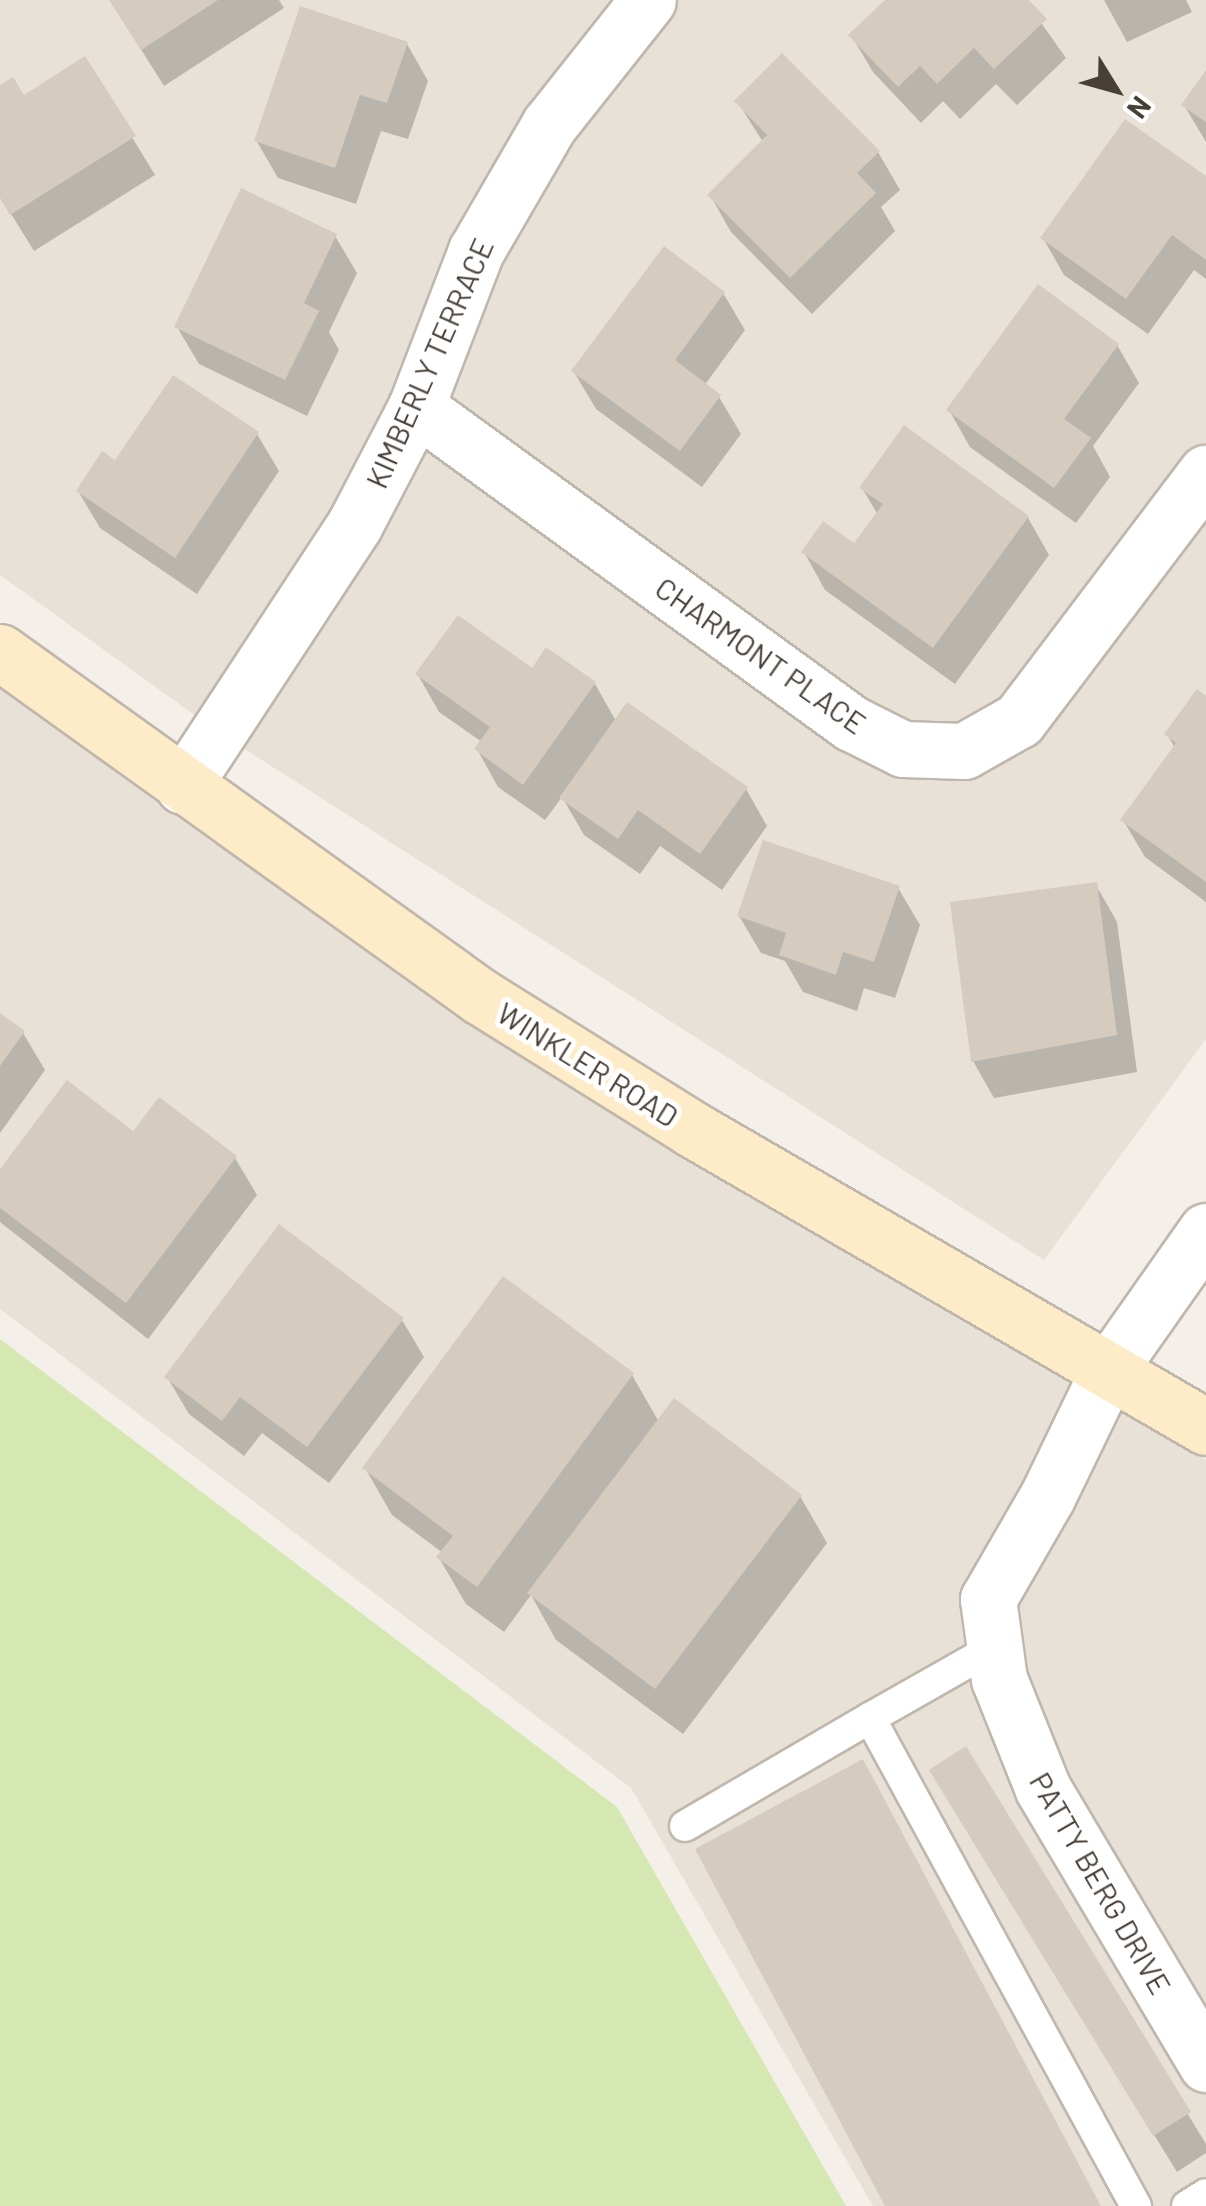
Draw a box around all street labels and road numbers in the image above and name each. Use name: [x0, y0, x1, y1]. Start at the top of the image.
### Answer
street label: KIMBERLY TERRACE: [358, 233, 500, 493]
street label: CHARMONT PLACE: [649, 569, 873, 741]
street label: WINKLER ROAD: [491, 994, 685, 1134]
street label: PATTY BERG DRIVE: [1023, 1766, 1179, 2000]

